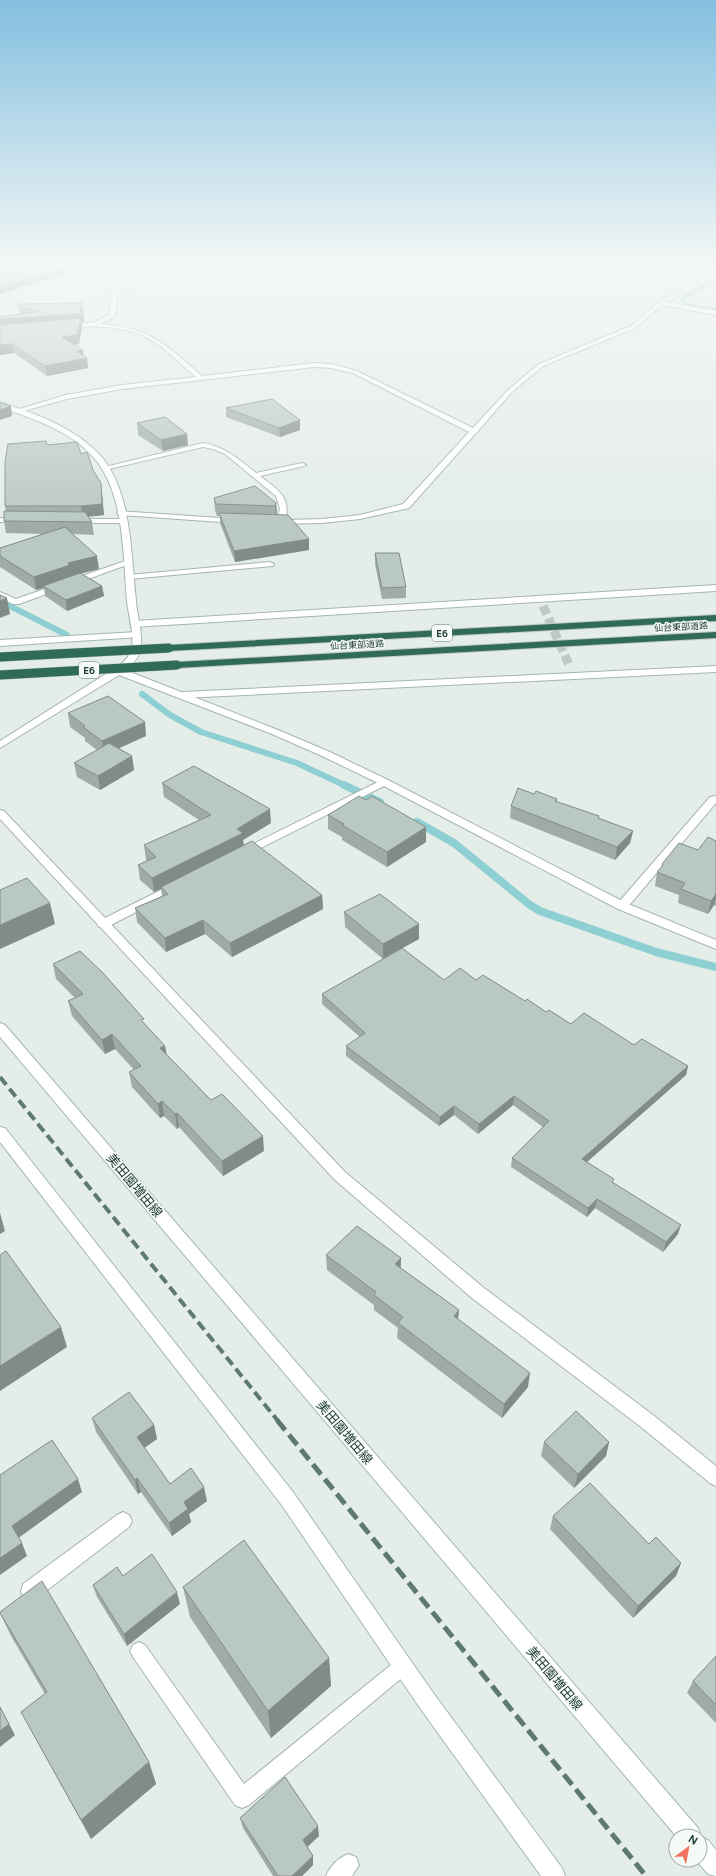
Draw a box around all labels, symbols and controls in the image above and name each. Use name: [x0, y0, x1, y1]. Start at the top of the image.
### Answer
street label: 仙台東部道路: [653, 620, 708, 633]
road number: E6: [432, 625, 452, 641]
street label: 仙台東部道路: [329, 638, 384, 651]
road number: E6: [79, 662, 99, 678]
street label: 美田園増田線: [104, 1151, 165, 1220]
street label: 美田園増田線: [314, 1398, 375, 1467]
street label: 美田園増田線: [524, 1644, 585, 1713]
north arrow: [668, 1828, 708, 1868]
text: N: [686, 1832, 700, 1848]

